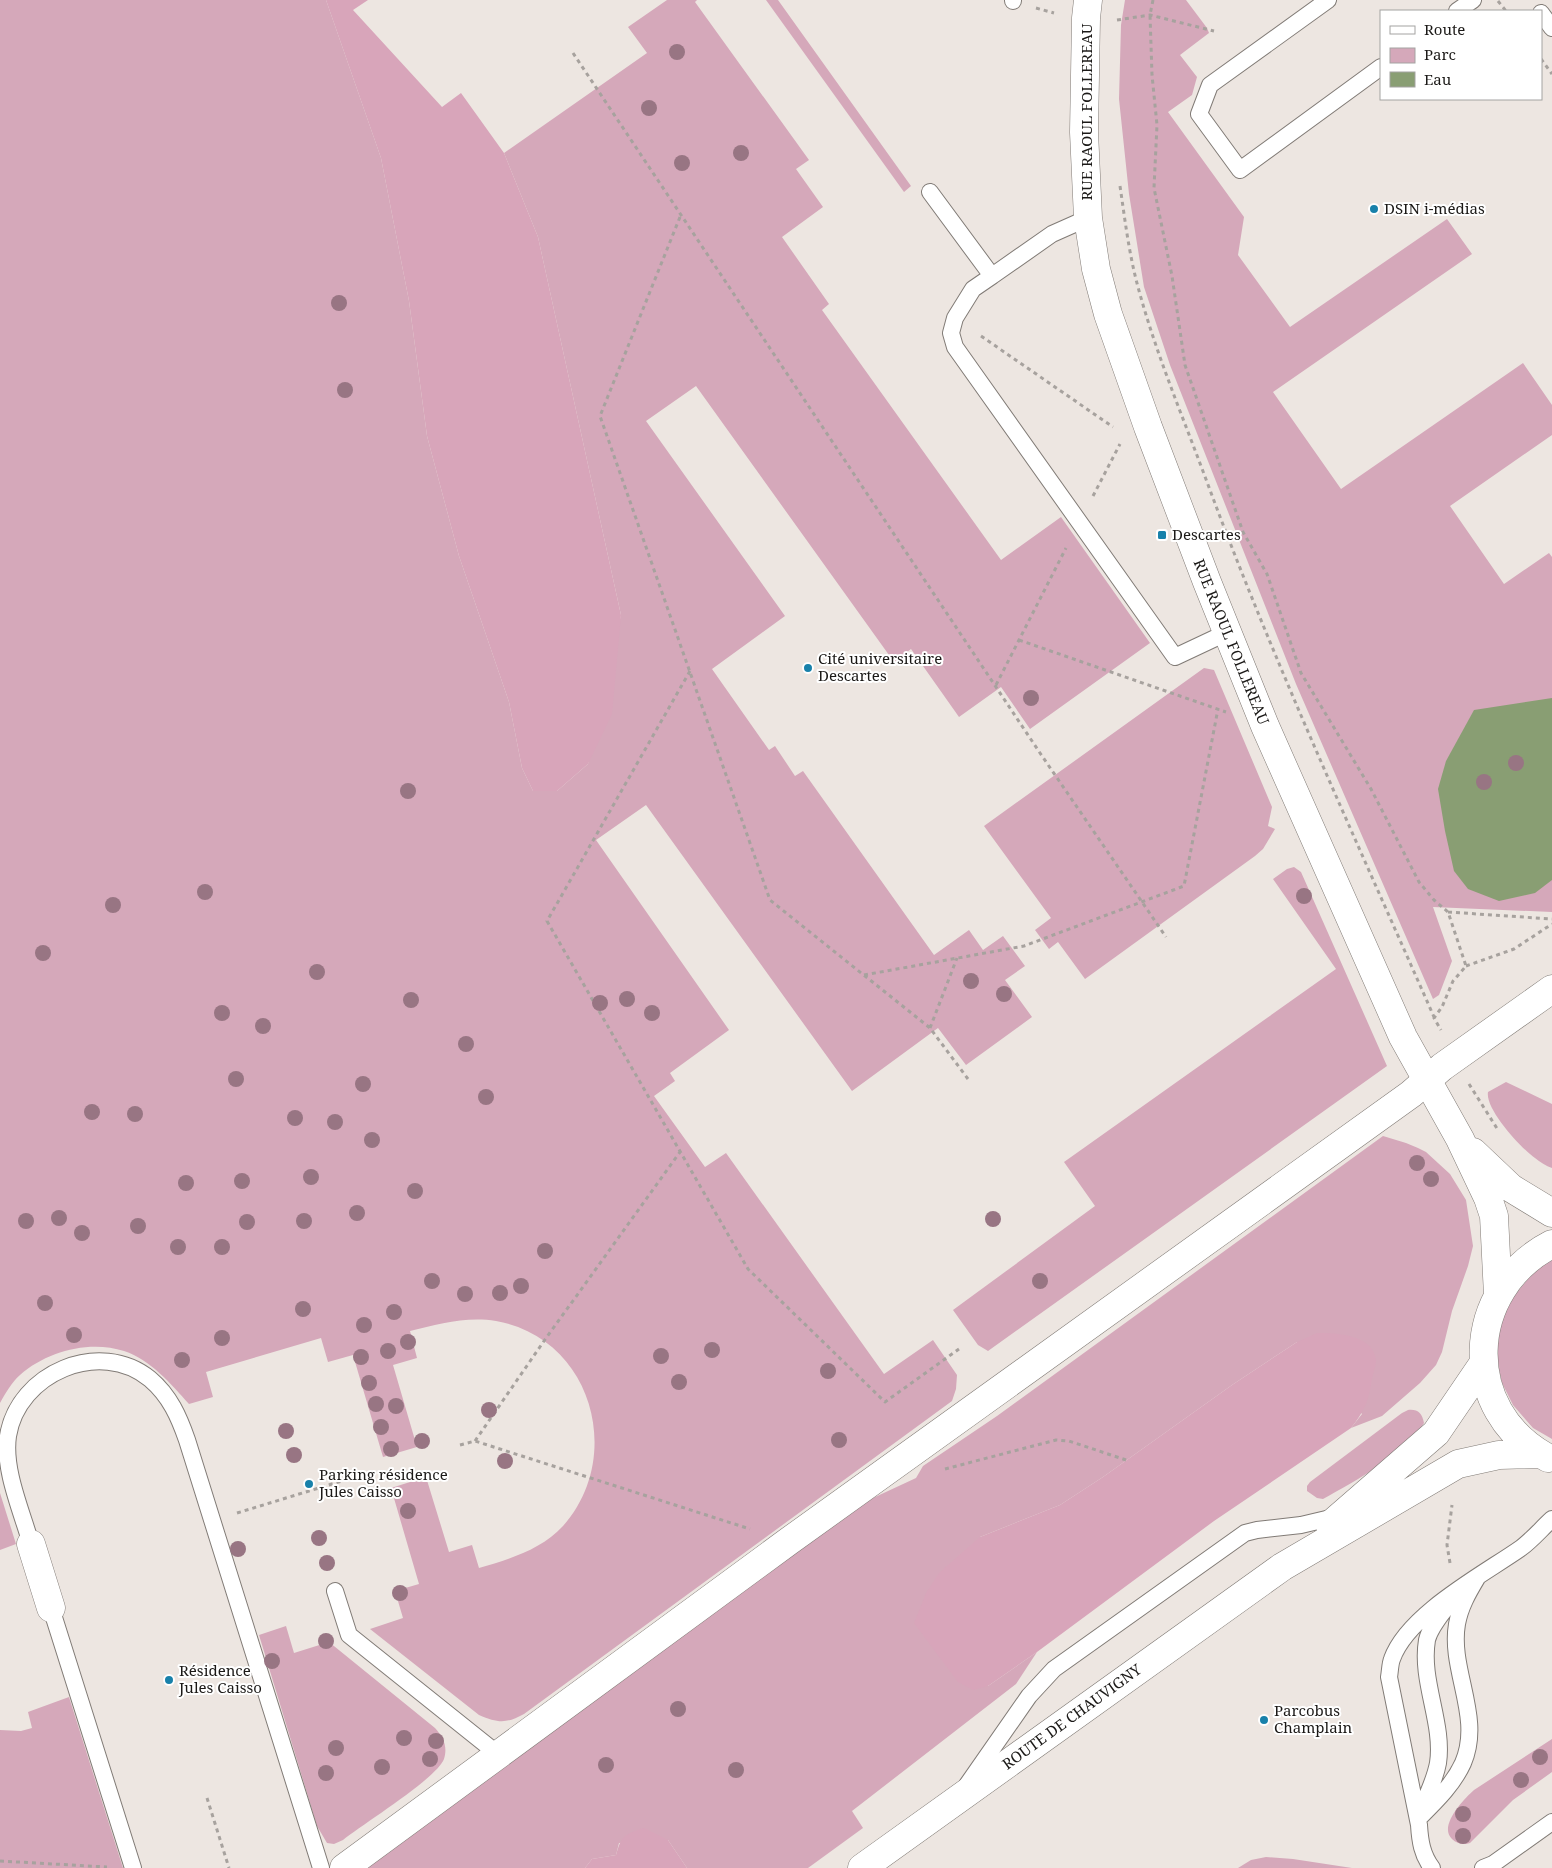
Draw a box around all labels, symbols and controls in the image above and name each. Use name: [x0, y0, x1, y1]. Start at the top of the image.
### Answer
legend: [1380, 10, 1542, 100]
text: Route: [1424, 19, 1465, 39]
street label: RUE RAOUL FOLLEREAU: [1076, 23, 1096, 201]
text: Parc: [1424, 44, 1456, 64]
text: Eau: [1424, 69, 1452, 89]
place label: DSIN i-médias: [1384, 198, 1485, 218]
marker: DSIN i-médias: [1368, 203, 1380, 215]
place label: Descartes: [1172, 524, 1241, 544]
marker: Descartes: [1156, 529, 1168, 541]
street label: RUE RAOUL FOLLEREAU: [1189, 556, 1274, 728]
place label: Cité universitaire Descartes: [818, 648, 942, 685]
marker: Cité universitaire Descartes: [802, 662, 814, 674]
place label: Parking résidence Jules Caisso: [318, 1464, 448, 1501]
marker: Parking résidence Jules Caisso: [303, 1478, 315, 1490]
street label: ROUTE DE CHAUVIGNY: [998, 1659, 1145, 1773]
place label: Résidence Jules Caisso: [178, 1660, 262, 1697]
marker: Résidence Jules Caisso: [163, 1674, 175, 1686]
place label: Parcobus Champlain: [1274, 1700, 1352, 1737]
marker: Parcobus Champlain: [1258, 1714, 1270, 1726]

